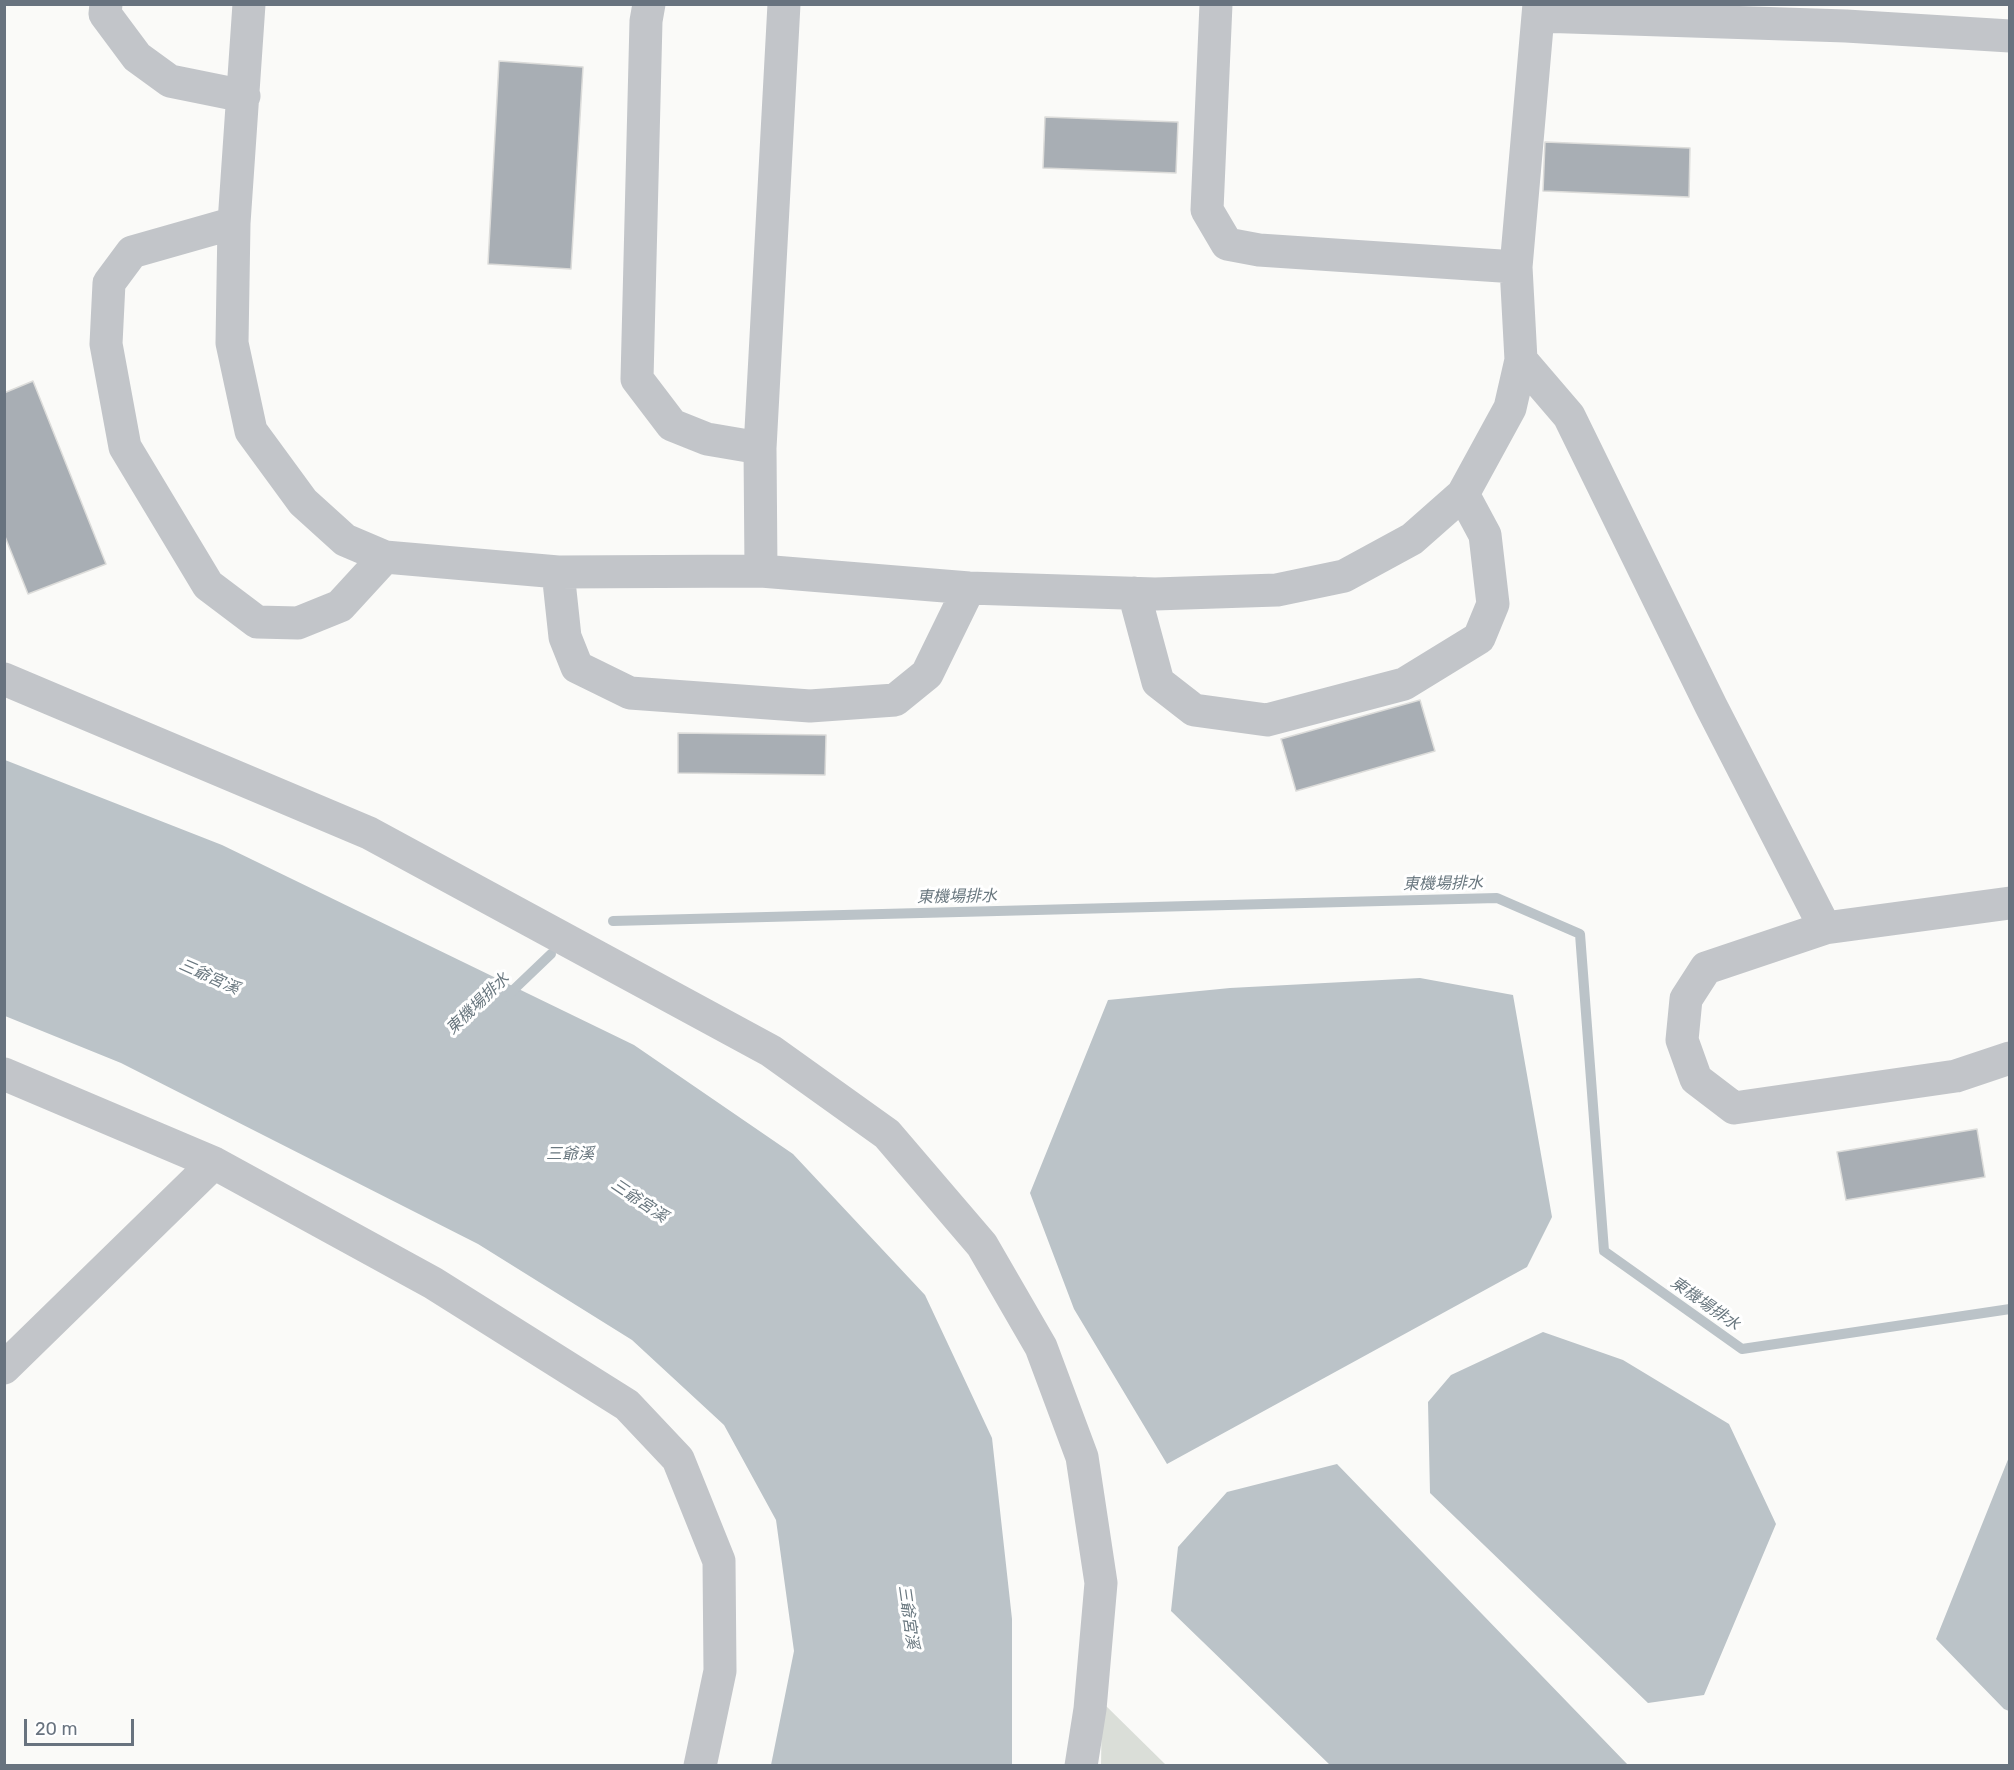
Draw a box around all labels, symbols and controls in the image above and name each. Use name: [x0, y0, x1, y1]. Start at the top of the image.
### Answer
water label: 東機場排水: [1403, 874, 1483, 894]
water label: 東機場排水: [917, 887, 997, 907]
water label: 三爺宮溪: [176, 955, 242, 999]
water label: 東機場排水: [443, 969, 513, 1039]
water label: 三爺溪: [546, 1144, 594, 1164]
water label: 三爺宮溪: [607, 1175, 671, 1227]
water label: 東機場排水: [1667, 1273, 1743, 1335]
water label: 三爺宮溪: [894, 1584, 922, 1650]
scale bar: [27, 1707, 136, 1745]
text: 20 m: [35, 1718, 77, 1740]

